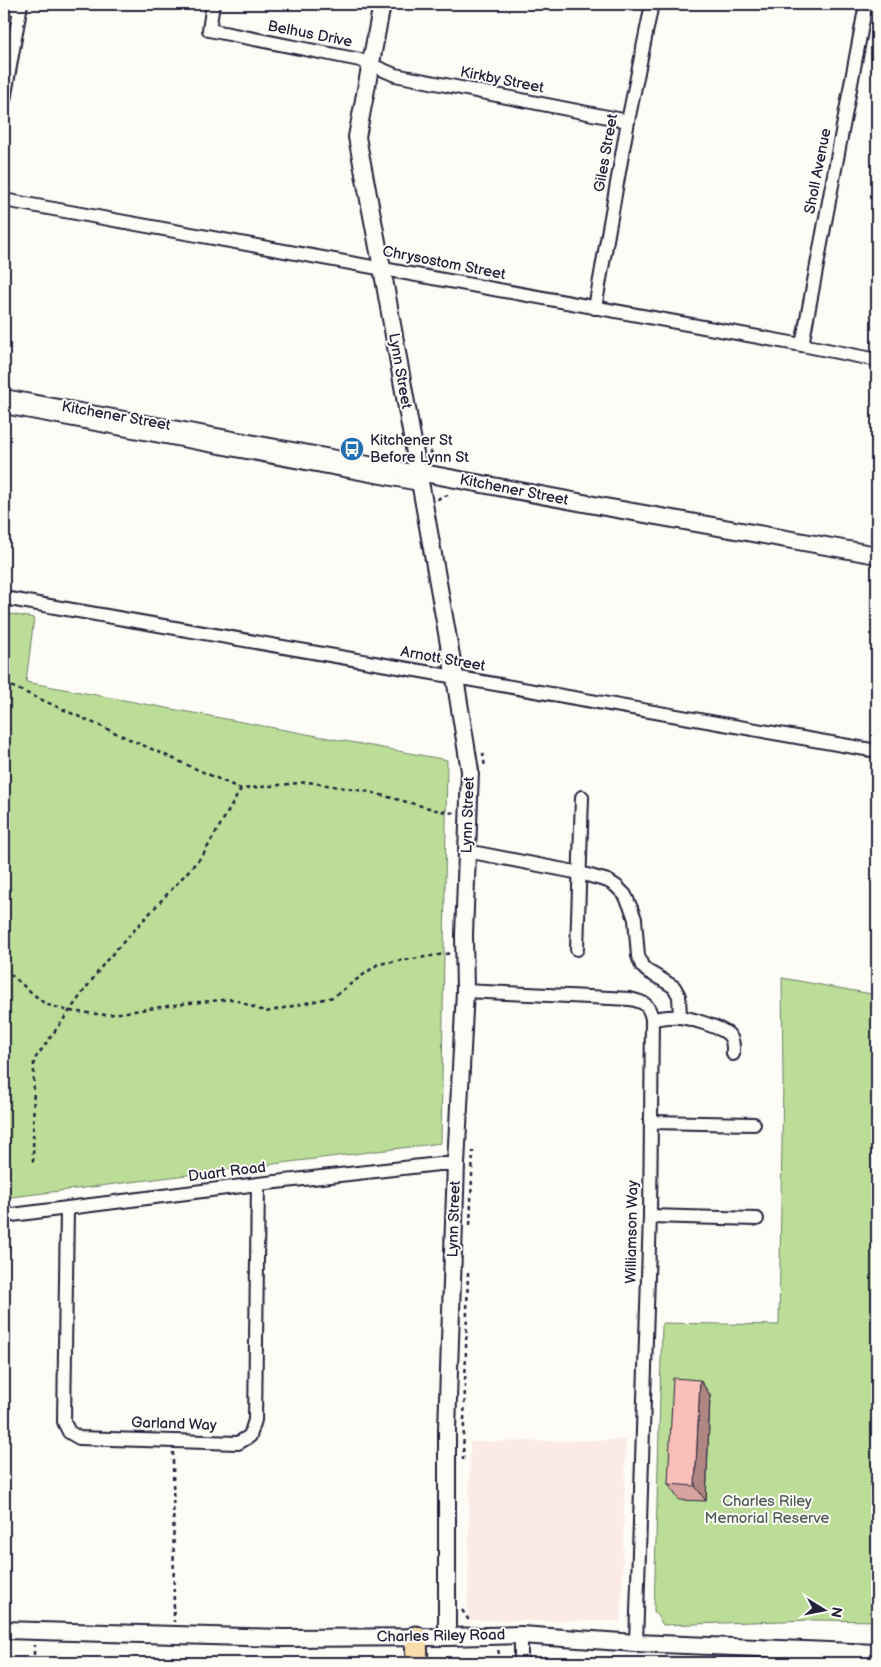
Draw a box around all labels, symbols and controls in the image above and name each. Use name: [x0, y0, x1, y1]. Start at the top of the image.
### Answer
street label: Belhus Drive: [266, 16, 354, 52]
street label: Kirkby Street: [458, 63, 546, 98]
street label: Giles Street: [590, 112, 622, 194]
street label: Sholl Avenue: [800, 126, 836, 216]
street label: Chrysostom Street: [381, 242, 508, 284]
street label: Lynn Street: [384, 332, 416, 411]
street label: Kitchener Street: [60, 397, 172, 435]
place label: Kitchener St Before Lynn St: [370, 431, 469, 467]
bus stop icon: Kitchener St Before Lynn St: [339, 436, 365, 462]
street label: Kitchener Street: [458, 470, 570, 510]
street label: Arnott Street: [399, 642, 487, 676]
street label: Lynn Street: [457, 776, 479, 854]
street label: Duart Road: [187, 1158, 267, 1186]
street label: Lynn Street: [443, 1180, 465, 1258]
street label: Williamson Way: [622, 1180, 642, 1284]
street label: Garland Way: [131, 1413, 217, 1435]
park label: Charles Riley Memorial Reserve: [705, 1492, 829, 1528]
north arrow: [798, 1584, 848, 1634]
text: N: [827, 1606, 846, 1619]
street label: Charles Riley Road: [376, 1625, 506, 1647]

